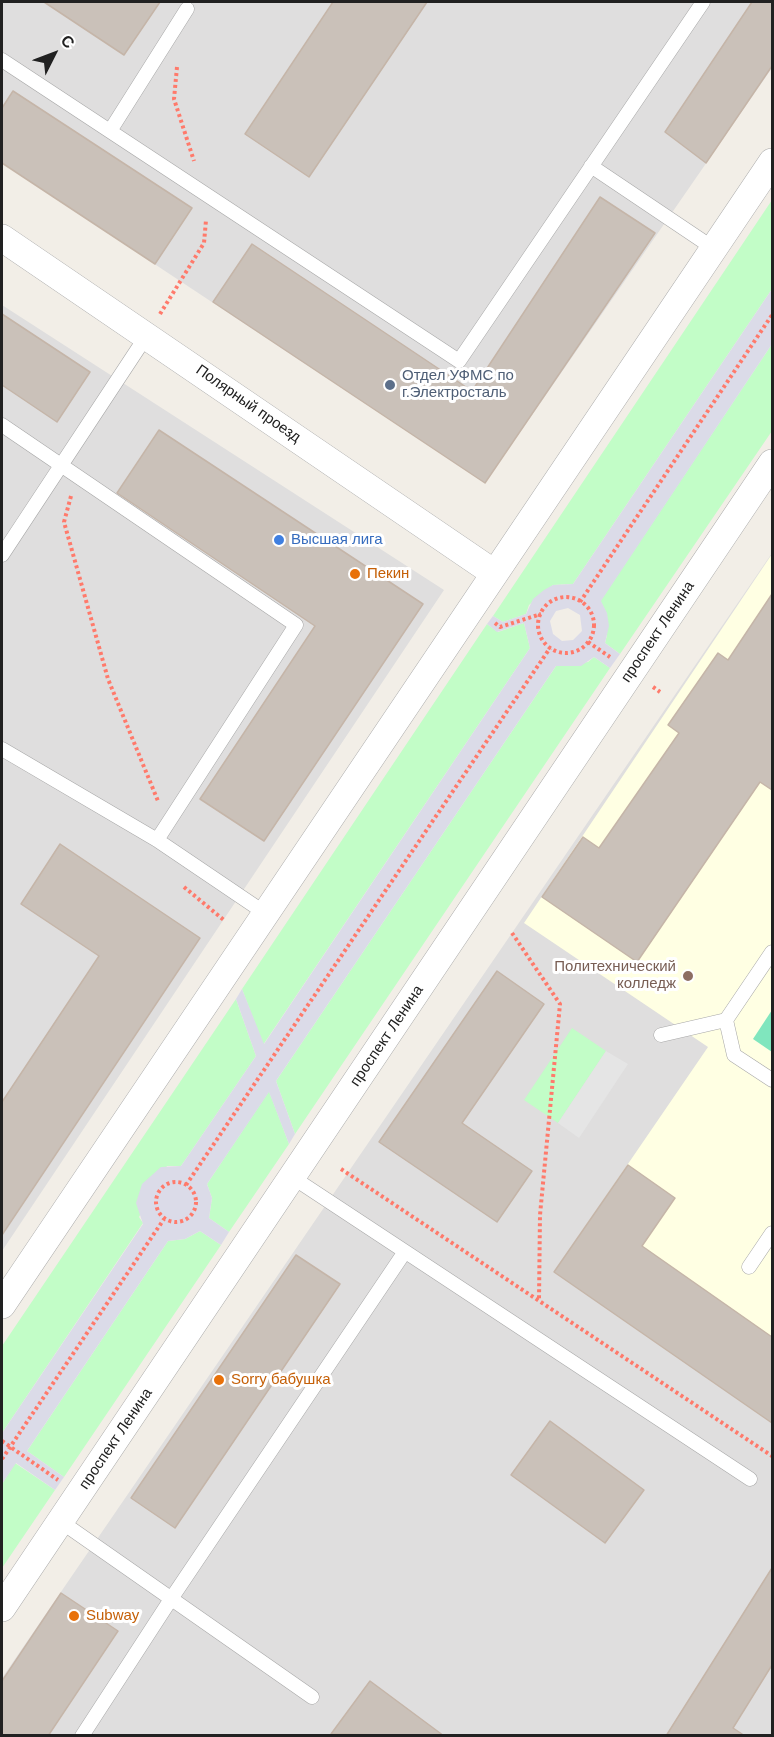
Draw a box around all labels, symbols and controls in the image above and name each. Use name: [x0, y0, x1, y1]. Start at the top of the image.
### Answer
north arrow: [24, 24, 84, 84]
text: С: [58, 32, 78, 52]
street label: Полярный проезд: [192, 361, 304, 447]
place label: Отдел УФМС по г.Электросталь: [402, 367, 514, 402]
marker: Отдел УФМС по г.Электросталь: [383, 378, 397, 392]
place label: Высшая лига: [291, 531, 383, 549]
marker: Высшая лига: [272, 533, 286, 547]
place label: Пекин: [367, 565, 409, 583]
marker: Пекин: [348, 567, 362, 581]
street label: проспект Ленина: [618, 578, 698, 686]
place label: Политехнический колледж: [554, 958, 676, 993]
marker: Политехнический колледж: [681, 969, 695, 983]
street label: проспект Ленина: [347, 982, 427, 1090]
place label: Sorry бабушка: [231, 1371, 331, 1389]
marker: Sorry бабушка: [212, 1373, 226, 1387]
street label: проспект Ленина: [76, 1385, 156, 1493]
place label: Subway: [86, 1607, 139, 1625]
marker: Subway: [67, 1609, 81, 1623]

